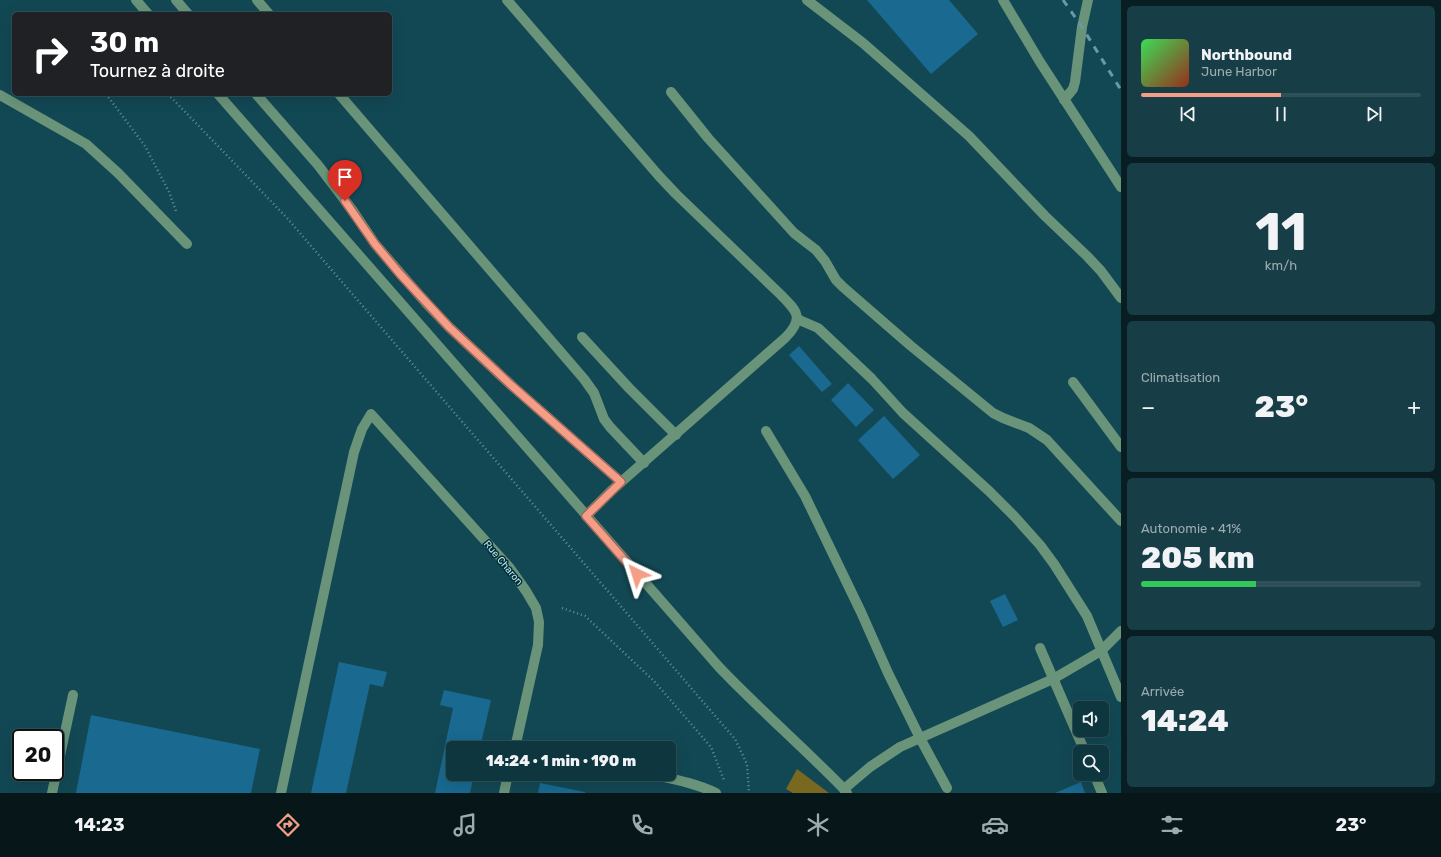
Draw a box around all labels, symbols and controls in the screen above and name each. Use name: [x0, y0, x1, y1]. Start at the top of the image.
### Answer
text: 30 m: [90, 26, 159, 59]
icon: right: [24, 28, 76, 80]
text: Northbound: [1201, 46, 1292, 64]
text: Tournez à droite: [90, 60, 225, 82]
text: June Harbor: [1201, 64, 1277, 79]
icon: previous: [1177, 103, 1199, 125]
icon: pause: [1270, 103, 1292, 125]
icon: next: [1363, 103, 1385, 125]
pin: [328, 160, 362, 201]
icon: arrive: [334, 166, 356, 188]
text: 11: [1255, 201, 1307, 263]
text: km/h: [1265, 258, 1297, 273]
text: Climatisation: [1141, 370, 1220, 385]
text: 23°: [1255, 389, 1308, 425]
text: −: [1141, 394, 1155, 421]
text: +: [1407, 394, 1421, 421]
text: Autonomie · 41%: [1141, 521, 1241, 536]
street label: Rue Charon: [481, 538, 525, 588]
text: 205 km: [1141, 540, 1255, 576]
position arrow: [616, 553, 658, 595]
text: Arrivée: [1141, 684, 1184, 699]
map controls: [1073, 701, 1109, 781]
button: sound: [1073, 701, 1109, 737]
text: 14:24: [1141, 703, 1229, 739]
speed limit sign: 20: [12, 729, 64, 781]
button: search: [1073, 745, 1109, 781]
text: 14:24 · 1 min · 190 m: [486, 752, 636, 770]
icon: directions: [274, 811, 302, 839]
icon: music: [451, 811, 479, 839]
icon: phone: [628, 811, 656, 839]
icon: climate: [804, 811, 832, 839]
icon: car: [981, 811, 1009, 839]
icon: filters: [1158, 811, 1186, 839]
text: 14:23: [74, 814, 125, 836]
text: 23°: [1335, 814, 1366, 836]

